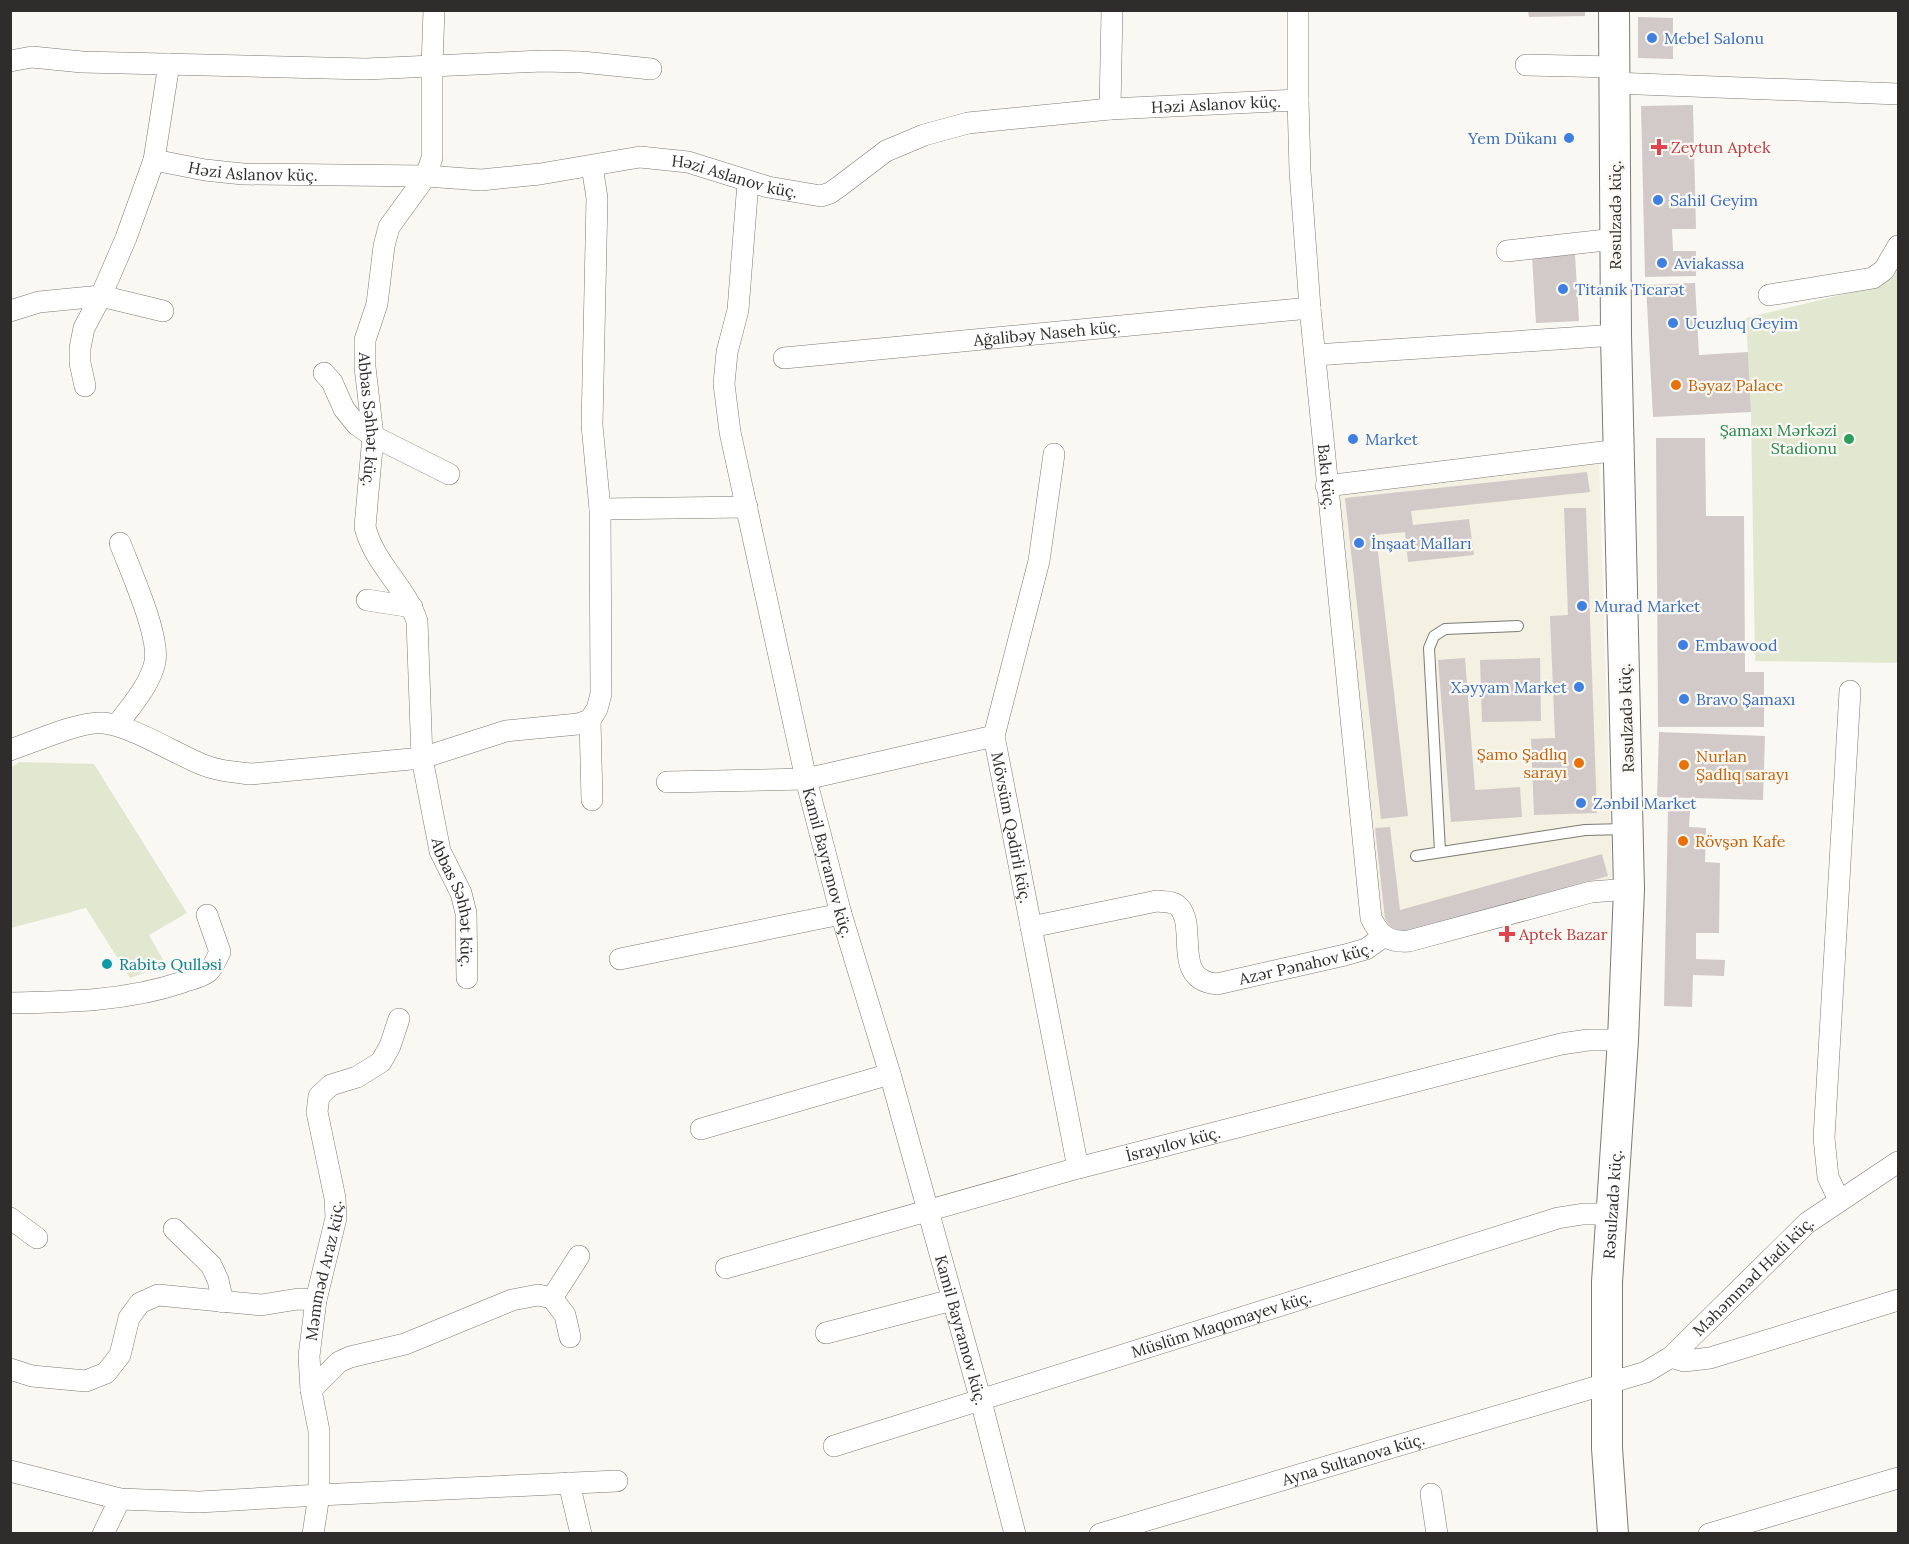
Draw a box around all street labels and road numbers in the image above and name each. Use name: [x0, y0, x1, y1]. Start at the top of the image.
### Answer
street label: Həzi Aslanov küç.: [1151, 91, 1281, 117]
street label: Həzi Aslanov küç.: [671, 150, 799, 202]
street label: Həzi Aslanov küç.: [186, 157, 318, 185]
street label: Rəsulzadə küç.: [1605, 160, 1625, 270]
street label: Ağalibəy Naseh küç.: [971, 316, 1121, 350]
street label: Abbas Səhhət küç.: [355, 351, 383, 488]
street label: Bakı küç.: [1314, 443, 1340, 511]
street label: Rəsulzadə küç.: [1614, 663, 1638, 773]
street label: Mövsüm Qədirli küç.: [987, 750, 1036, 905]
street label: Kamil Bayramov küç.: [799, 785, 858, 940]
street label: Abbas Səhhət küç.: [427, 835, 477, 968]
street label: Azər Pənahov küç.: [1236, 937, 1377, 989]
street label: İsrayılov küç.: [1123, 1122, 1222, 1165]
street label: Rəsulzadə küç.: [1599, 1149, 1626, 1260]
street label: Məmməd Araz küç.: [301, 1200, 347, 1342]
street label: Məhəmməd Hadi küç.: [1688, 1212, 1817, 1340]
street label: Kamil Bayramov küç.: [931, 1253, 992, 1407]
street label: Müslüm Maqomayev küç.: [1129, 1286, 1314, 1362]
street label: Ayna Sultanova küç.: [1278, 1428, 1427, 1490]

